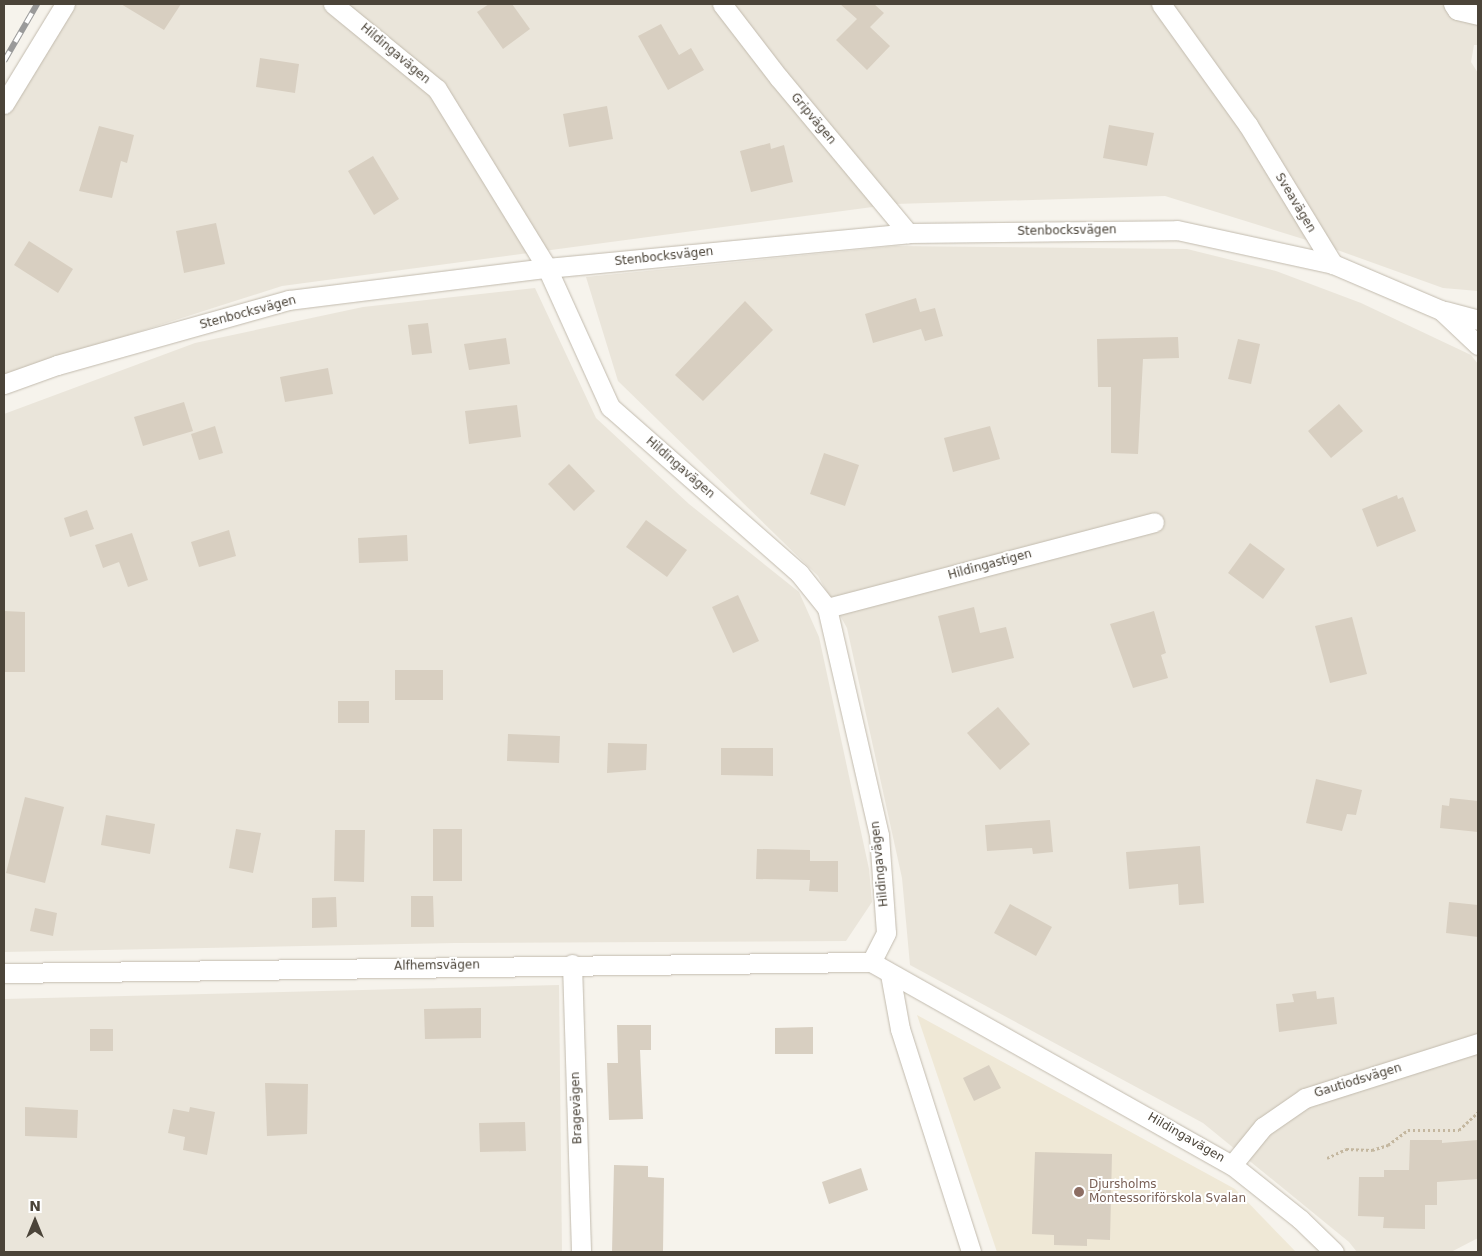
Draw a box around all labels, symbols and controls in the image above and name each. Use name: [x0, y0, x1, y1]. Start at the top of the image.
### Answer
street label: Hildingavägen: [357, 21, 433, 87]
street label: Gripvägen: [787, 91, 839, 147]
street label: Sveavägen: [1272, 171, 1318, 235]
street label: Stenbocksvägen: [1017, 223, 1117, 239]
street label: Stenbocksvägen: [614, 245, 714, 269]
street label: Stenbocksvägen: [198, 293, 298, 333]
street label: Hildingavägen: [643, 434, 717, 502]
street label: Hildingastigen: [947, 547, 1033, 583]
street label: Hildingavägen: [868, 820, 892, 908]
street label: Alfhemsvägen: [394, 958, 480, 974]
street label: Gautiodsvägen: [1313, 1061, 1403, 1101]
street label: Bragevägen: [569, 1071, 585, 1145]
street label: Hildingavägen: [1145, 1110, 1227, 1166]
place label: Djursholms Montessoriförskola Svalan: [1089, 1178, 1246, 1206]
marker: Djursholms Montessoriförskola Svalan: [1073, 1186, 1085, 1198]
north arrow: [10, 1196, 60, 1246]
text: N: [29, 1198, 41, 1214]

